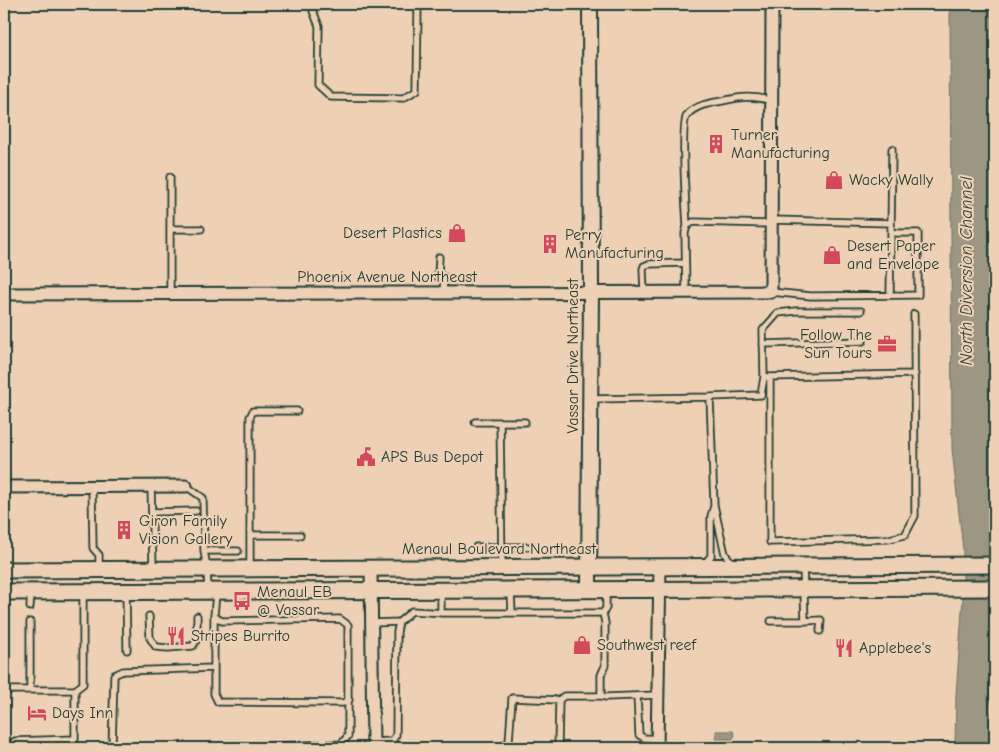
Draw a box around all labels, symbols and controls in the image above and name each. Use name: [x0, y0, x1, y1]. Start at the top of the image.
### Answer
place label: Turner Manufacturing: [731, 126, 830, 162]
building icon: Turner Manufacturing: [705, 133, 727, 155]
shop icon: Wacky Wally: [823, 169, 845, 191]
place label: Wacky Wally: [849, 171, 934, 189]
water label: North Diversion Channel: [956, 175, 977, 366]
shop icon: Desert Plastics: [446, 222, 468, 244]
place label: Desert Plastics: [343, 224, 442, 242]
place label: Perry Manufacturing: [565, 226, 664, 262]
building icon: Perry Manufacturing: [539, 233, 561, 255]
place label: Desert Paper and Envelope: [847, 237, 939, 273]
shop icon: Desert Paper and Envelope: [821, 244, 843, 266]
street label: Phoenix Avenue Northeast: [297, 268, 477, 286]
street label: Vassar Drive Northeast: [564, 278, 582, 433]
place label: Follow The Sun Tours: [800, 326, 872, 362]
office icon: Follow The Sun Tours: [876, 333, 898, 355]
public building icon: APS Bus Depot: [355, 446, 377, 468]
place label: APS Bus Depot: [381, 448, 483, 466]
place label: Giron Family Vision Gallery: [139, 512, 233, 548]
building icon: Giron Family Vision Gallery: [113, 519, 135, 541]
street label: Menaul Boulevard Northeast: [402, 540, 596, 558]
place label: Menaul EB @ Vassar: [257, 583, 332, 619]
bus stop icon: Menaul EB @ Vassar: [231, 590, 253, 612]
restaurant icon: Stripes Burrito: [165, 625, 187, 647]
place label: Stripes Burrito: [191, 627, 290, 645]
shop icon: Southwest reef: [571, 634, 593, 656]
place label: Southwest reef: [597, 636, 698, 654]
restaurant icon: Applebee's: [833, 637, 855, 659]
place label: Applebee's: [859, 639, 932, 657]
hotel icon: Days Inn: [26, 702, 48, 724]
place label: Days Inn: [52, 704, 113, 722]

